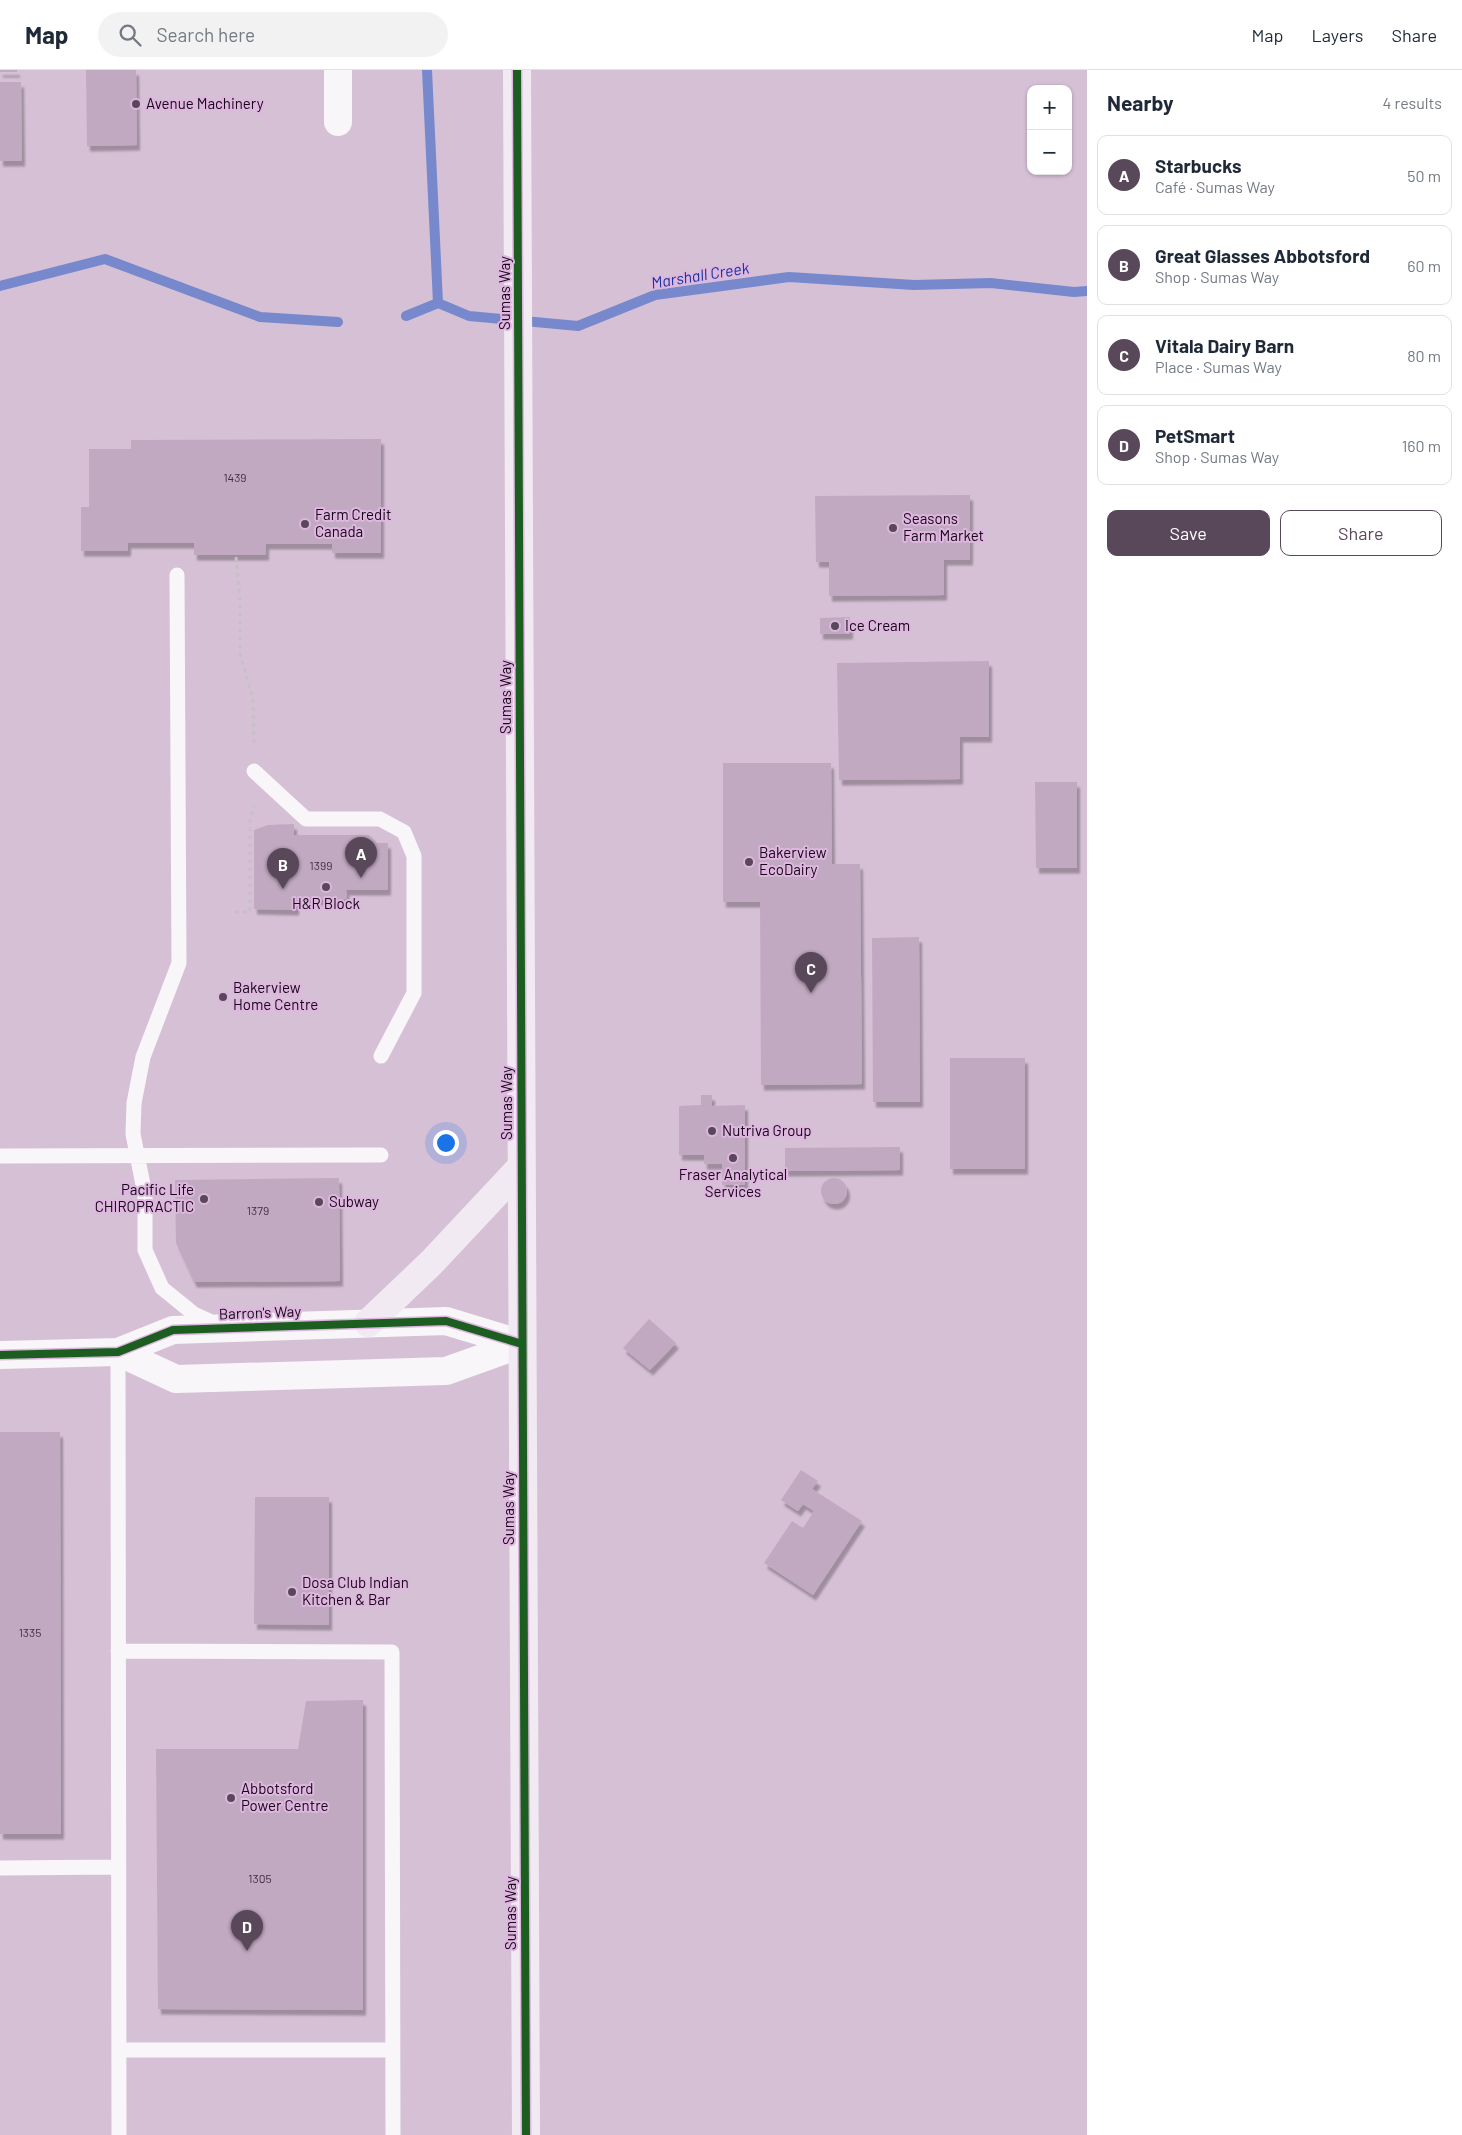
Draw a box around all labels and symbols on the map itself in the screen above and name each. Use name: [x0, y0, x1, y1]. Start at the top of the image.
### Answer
place label: Avenue Machinery: [146, 94, 264, 112]
marker: Avenue Machinery: [130, 98, 142, 110]
street label: Sumas Way: [495, 256, 513, 330]
water label: Marshall Creek: [650, 257, 751, 292]
house number: 1439: [223, 470, 247, 484]
place label: Farm Credit Canada: [315, 505, 392, 540]
place label: Seasons Farm Market: [903, 509, 984, 544]
marker: Farm Credit Canada: [299, 518, 311, 530]
marker: Seasons Farm Market: [887, 522, 899, 534]
place label: Ice Cream: [845, 616, 910, 634]
marker: Ice Cream: [829, 620, 841, 632]
street label: Sumas Way: [496, 660, 514, 734]
pin: A: [345, 837, 377, 878]
place label: Bakerview EcoDairy: [759, 843, 827, 878]
pin: B: [267, 848, 299, 889]
marker: Bakerview EcoDairy: [743, 856, 755, 868]
house number: 1399: [310, 858, 332, 872]
marker: H&R Block: [320, 881, 332, 893]
place label: H&R Block: [292, 894, 361, 912]
pin: C: [795, 952, 827, 993]
place label: Bakerview Home Centre: [233, 978, 318, 1013]
marker: Bakerview Home Centre: [217, 991, 229, 1003]
street label: Sumas Way: [497, 1066, 515, 1140]
place label: Nutriva Group: [722, 1121, 812, 1139]
marker: Nutriva Group: [706, 1125, 718, 1137]
your location: [433, 1130, 459, 1156]
marker: Fraser Analytical Services: [727, 1152, 739, 1164]
place label: Fraser Analytical Services: [679, 1165, 787, 1200]
place label: Pacific Life CHIROPRACTIC: [95, 1180, 194, 1215]
place label: Subway: [329, 1192, 379, 1210]
marker: Pacific Life CHIROPRACTIC: [198, 1193, 210, 1205]
marker: Subway: [313, 1196, 325, 1208]
house number: 1379: [247, 1203, 269, 1217]
street label: Barron's Way: [218, 1302, 302, 1322]
street label: Sumas Way: [499, 1471, 517, 1545]
place label: Dosa Club Indian Kitchen & Bar: [302, 1573, 409, 1608]
marker: Dosa Club Indian Kitchen & Bar: [286, 1586, 298, 1598]
house number: 1335: [19, 1625, 41, 1639]
place label: Abbotsford Power Centre: [241, 1779, 329, 1814]
marker: Abbotsford Power Centre: [225, 1792, 237, 1804]
house number: 1305: [248, 1871, 272, 1885]
street label: Sumas Way: [501, 1876, 519, 1950]
pin: D: [231, 1910, 263, 1951]

